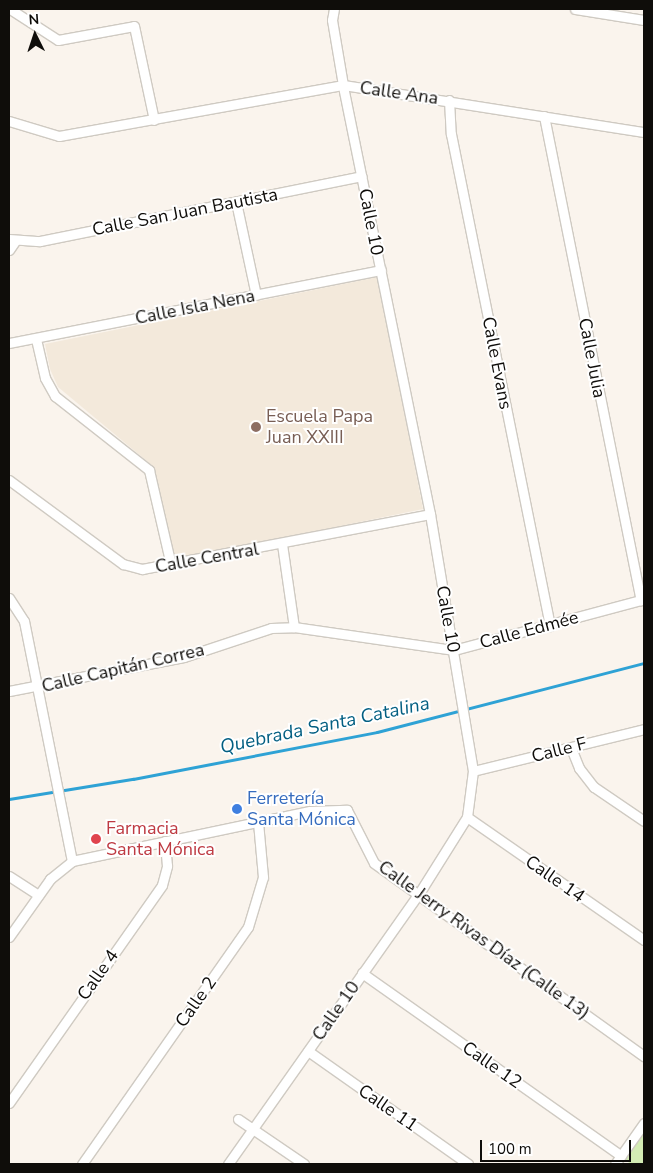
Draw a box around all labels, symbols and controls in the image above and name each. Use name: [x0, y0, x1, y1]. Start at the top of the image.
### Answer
north arrow: [10, 10, 60, 60]
text: N: [28, 10, 40, 29]
street label: Calle Ana: [358, 77, 440, 109]
street label: Calle San Juan Bautista: [90, 183, 280, 241]
street label: Calle 10: [354, 187, 388, 257]
street label: Calle Isla Nena: [133, 285, 257, 329]
street label: Calle Evans: [477, 315, 517, 411]
street label: Calle Julia: [574, 316, 610, 400]
place label: Escuela Papa Juan XXIII: [266, 406, 373, 448]
marker: Escuela Papa Juan XXIII: [250, 421, 262, 433]
street label: Calle Central: [153, 538, 261, 578]
street label: Calle 10: [431, 584, 465, 654]
street label: Calle Edmée: [477, 606, 581, 654]
street label: Calle Capitán Correa: [40, 639, 206, 697]
water label: Quebrada Santa Catalina: [218, 693, 432, 759]
street label: Calle F: [529, 733, 589, 767]
place label: Ferretería Santa Mónica: [247, 788, 356, 831]
marker: Ferretería Santa Mónica: [231, 803, 243, 815]
place label: Farmacia Santa Mónica: [106, 818, 215, 861]
marker: Farmacia Santa Mónica: [90, 833, 102, 845]
street label: Calle 14: [521, 851, 589, 907]
street label: Calle Jerry Rivas Díaz (Calle 13): [374, 856, 594, 1024]
street label: Calle 4: [73, 945, 123, 1005]
street label: Calle 2: [171, 972, 221, 1032]
street label: Calle 10: [308, 977, 364, 1045]
street label: Calle 12: [458, 1037, 526, 1093]
street label: Calle 11: [354, 1080, 422, 1136]
scale bar: [483, 1130, 634, 1162]
text: 100 m: [488, 1139, 532, 1159]

